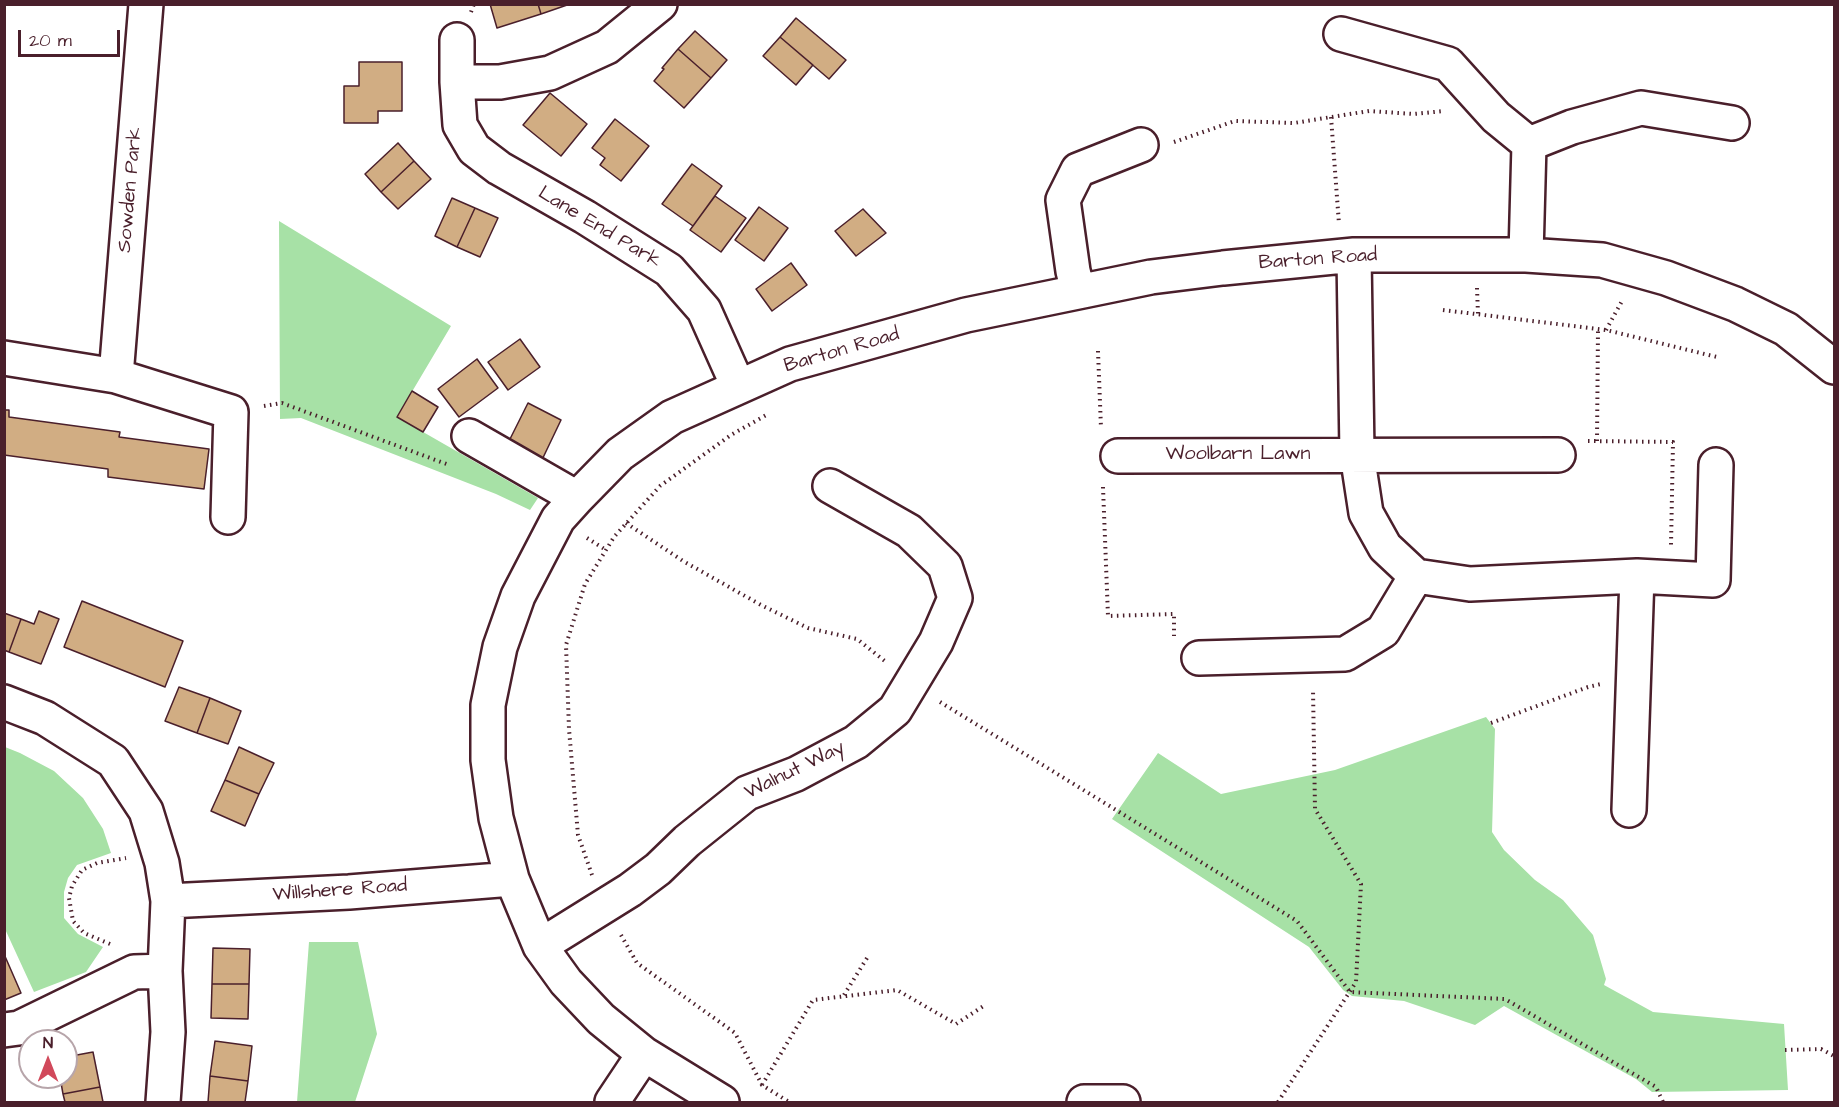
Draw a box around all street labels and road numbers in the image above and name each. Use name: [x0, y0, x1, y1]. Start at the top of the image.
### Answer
street label: Sowden Park: [114, 126, 148, 254]
street label: Lane End Park: [533, 182, 665, 274]
street label: Barton Road: [1258, 244, 1378, 276]
street label: Barton Road: [782, 323, 902, 379]
street label: Woolbarn Lawn: [1165, 443, 1311, 467]
street label: Walnut Way: [741, 736, 849, 806]
street label: Willshere Road: [272, 874, 408, 908]

